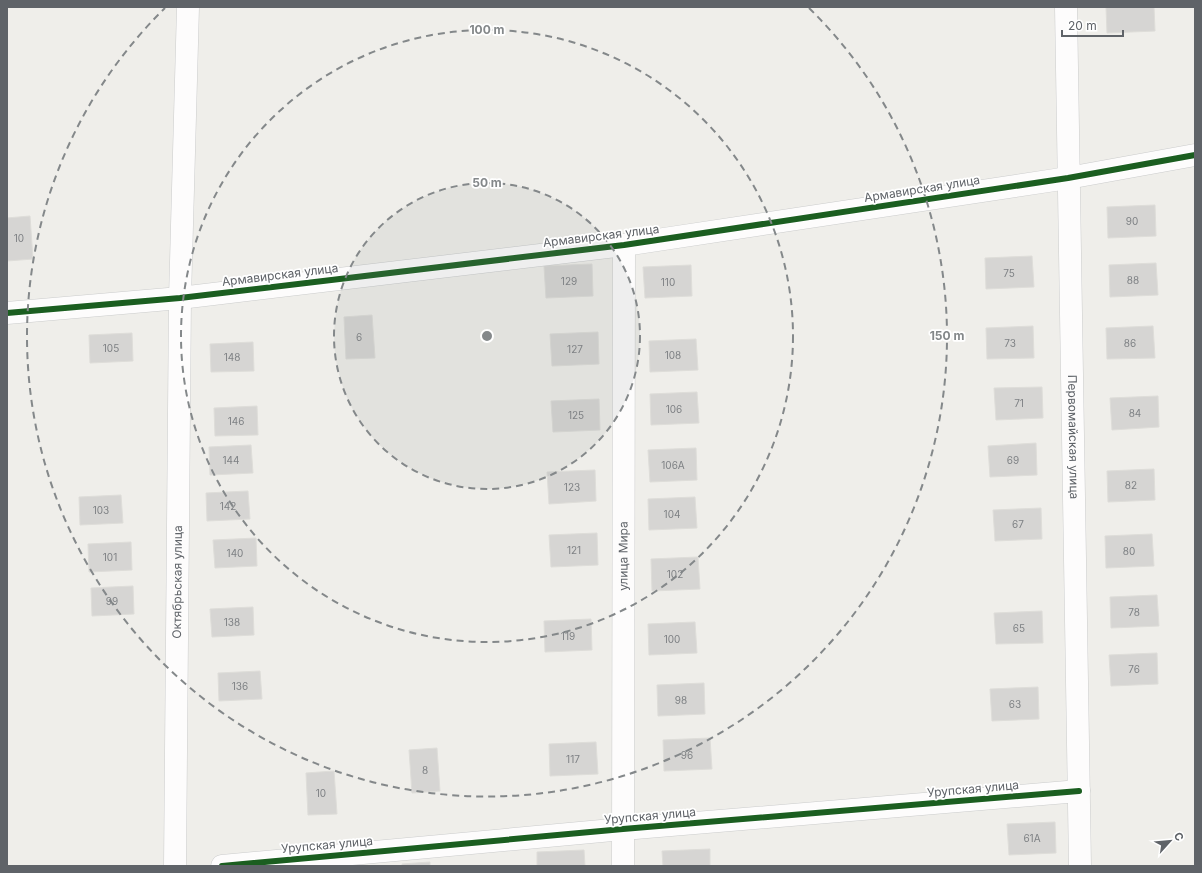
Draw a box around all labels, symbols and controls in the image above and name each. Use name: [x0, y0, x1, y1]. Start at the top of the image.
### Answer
scale bar: [1062, 12, 1123, 38]
text: 20 m: [1068, 18, 1097, 33]
text: 100 m: [469, 22, 505, 37]
street label: Армавирская улица: [863, 172, 981, 205]
text: 50 m: [472, 175, 502, 190]
house number: 90: [1126, 215, 1138, 227]
street label: Армавирская улица: [542, 221, 660, 250]
house number: 10: [14, 232, 24, 244]
street label: Армавирская улица: [221, 260, 339, 289]
house number: 75: [1003, 267, 1015, 279]
house number: 88: [1127, 274, 1139, 286]
house number: 129: [561, 275, 577, 287]
house number: 110: [661, 276, 675, 288]
text: 150 m: [930, 328, 964, 343]
centre of rings: [480, 329, 494, 343]
house number: 6: [356, 331, 362, 343]
house number: 73: [1004, 337, 1016, 349]
house number: 86: [1124, 337, 1136, 349]
house number: 105: [103, 342, 119, 354]
house number: 127: [567, 343, 583, 355]
house number: 108: [665, 349, 681, 361]
house number: 148: [224, 351, 240, 363]
street label: Первомайская улица: [1065, 374, 1082, 499]
house number: 71: [1014, 397, 1024, 409]
house number: 106: [666, 403, 682, 415]
house number: 84: [1129, 407, 1141, 419]
house number: 125: [568, 409, 584, 421]
house number: 146: [228, 415, 244, 427]
house number: 144: [223, 454, 240, 466]
house number: 69: [1007, 454, 1019, 466]
house number: 106А: [661, 459, 685, 471]
house number: 82: [1125, 479, 1137, 491]
house number: 123: [564, 481, 580, 493]
house number: 142: [220, 500, 236, 512]
house number: 103: [93, 504, 109, 516]
house number: 104: [664, 508, 680, 520]
house number: 67: [1012, 518, 1024, 530]
street label: улица Мира: [615, 521, 631, 591]
street label: Октябрьская улица: [169, 525, 185, 639]
house number: 121: [567, 544, 581, 556]
house number: 80: [1123, 545, 1135, 557]
house number: 140: [227, 547, 243, 559]
house number: 101: [103, 551, 117, 563]
house number: 102: [667, 568, 683, 580]
house number: 99: [106, 595, 118, 607]
house number: 78: [1128, 606, 1140, 618]
house number: 138: [224, 616, 240, 628]
house number: 65: [1013, 622, 1025, 634]
house number: 119: [561, 630, 575, 642]
house number: 100: [664, 633, 680, 645]
house number: 76: [1128, 663, 1140, 675]
house number: 136: [232, 680, 248, 692]
house number: 98: [675, 694, 687, 706]
house number: 63: [1009, 698, 1021, 710]
house number: 96: [681, 749, 693, 761]
house number: 117: [566, 753, 580, 765]
house number: 8: [422, 764, 428, 776]
street label: Урупская улица: [926, 777, 1020, 800]
house number: 10: [316, 787, 326, 799]
street label: Урупская улица: [603, 804, 697, 827]
north arrow: [1150, 821, 1190, 861]
text: С: [1171, 830, 1187, 843]
house number: 61А: [1023, 832, 1041, 844]
street label: Урупская улица: [280, 833, 374, 856]

